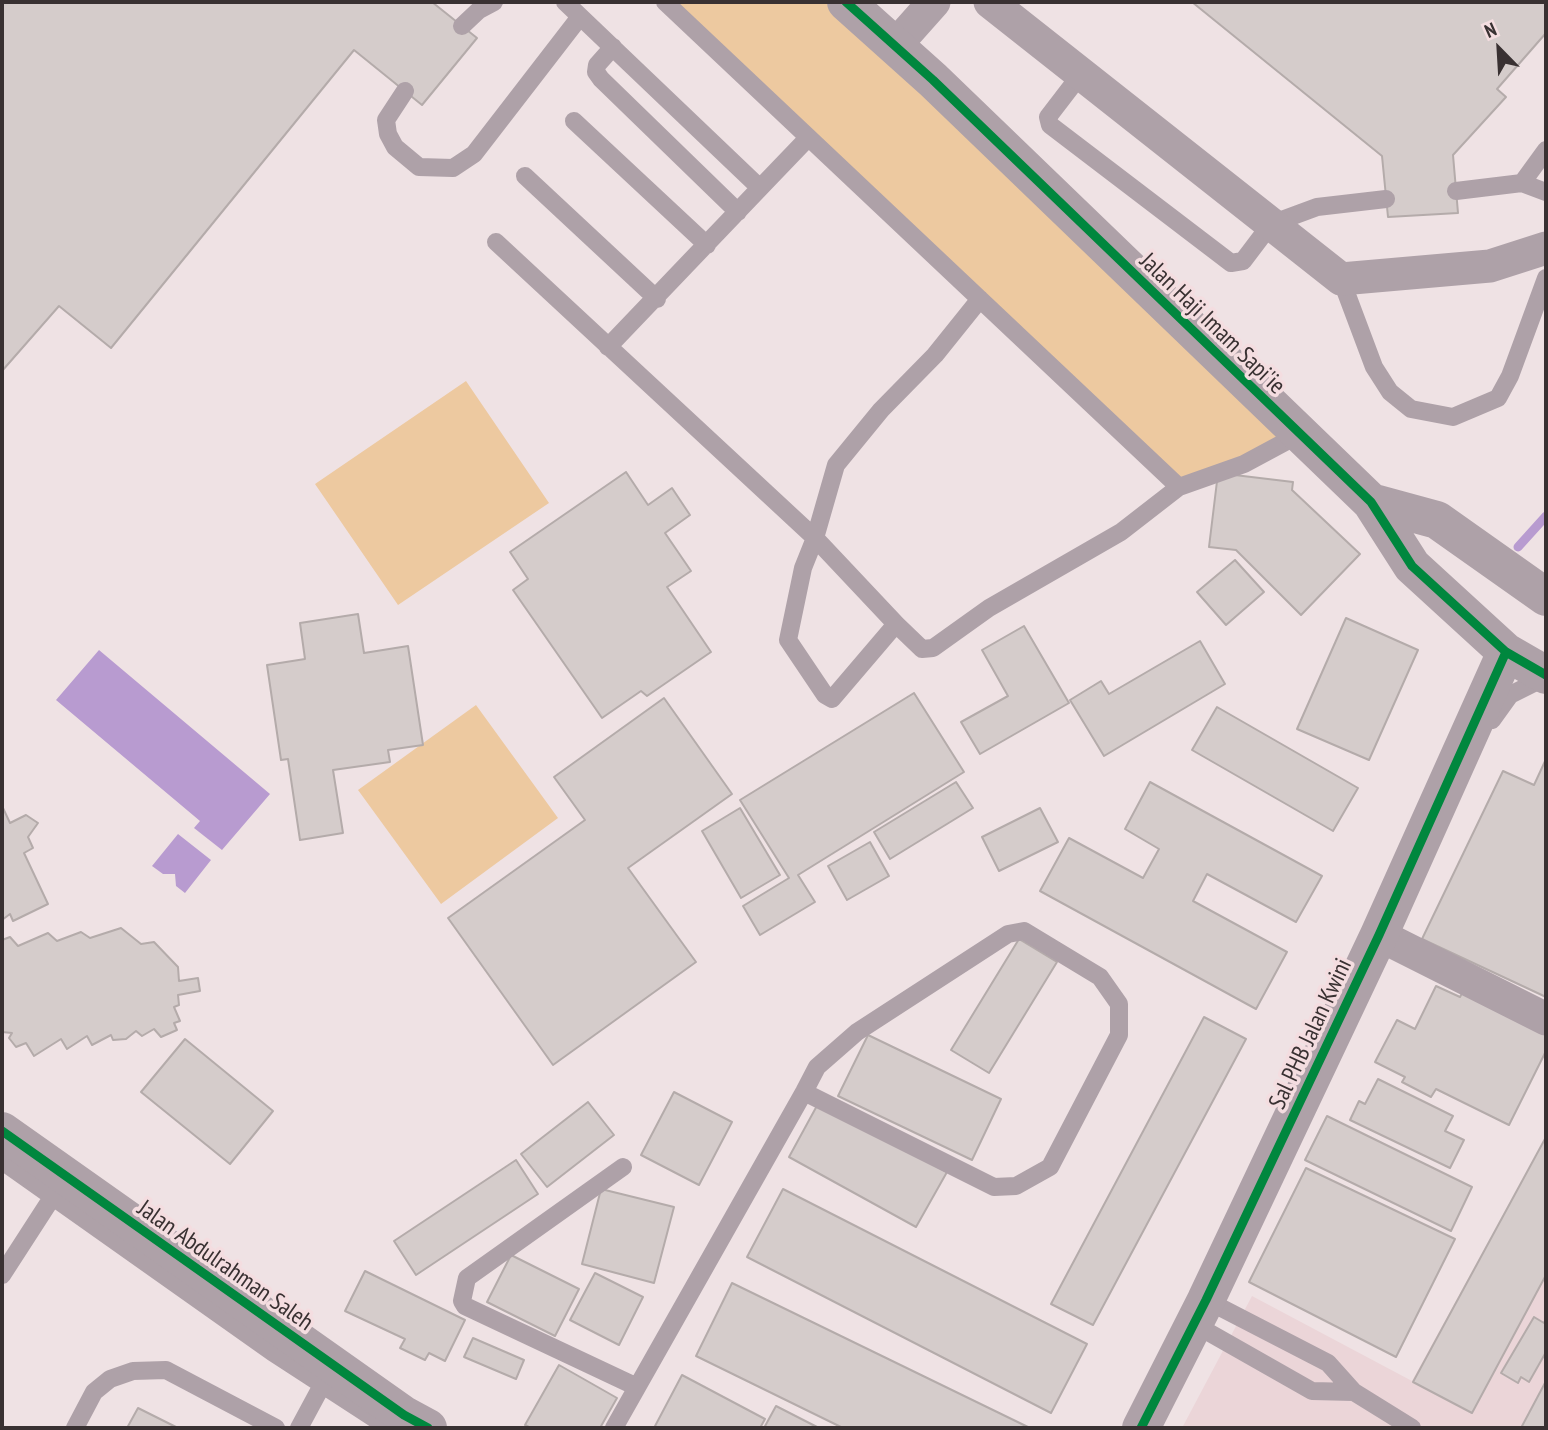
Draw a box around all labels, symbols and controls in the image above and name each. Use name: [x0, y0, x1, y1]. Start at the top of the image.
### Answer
north arrow: [1464, 14, 1534, 84]
text: N: [1481, 17, 1500, 43]
street label: Jalan Haji Imam Sapi'ie: [1133, 247, 1291, 401]
street label: Sal PHB Jalan Kwini: [1264, 954, 1358, 1114]
street label: Jalan Abdulrahman Saleh: [132, 1195, 318, 1337]

